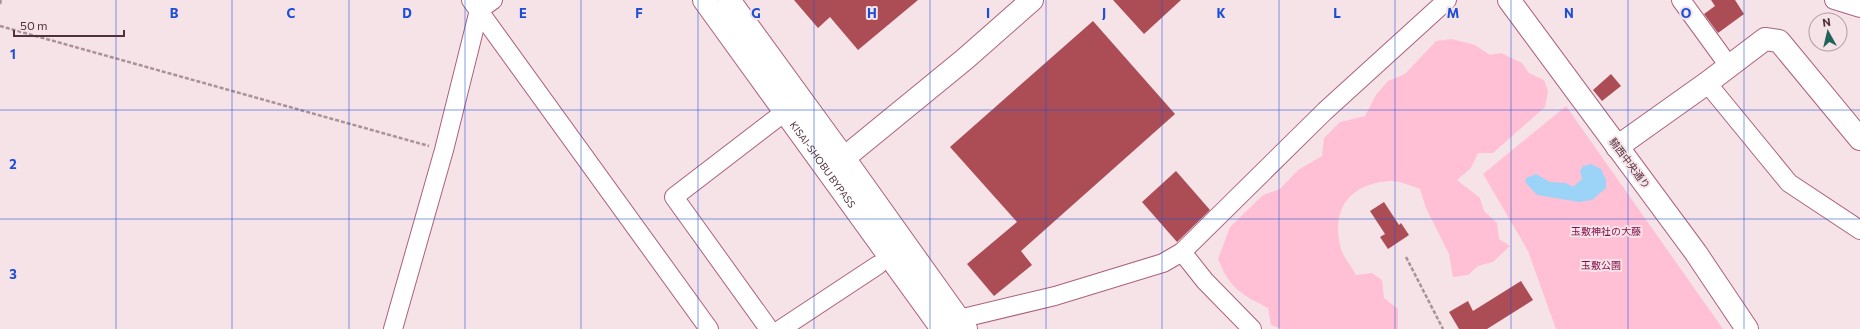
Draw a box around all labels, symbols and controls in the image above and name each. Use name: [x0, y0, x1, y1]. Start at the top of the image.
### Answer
text: B: [170, 5, 179, 21]
text: C: [287, 5, 296, 21]
text: D: [402, 5, 412, 21]
text: E: [519, 5, 527, 21]
text: F: [635, 5, 643, 21]
text: G: [751, 5, 761, 21]
text: H: [867, 5, 877, 21]
text: I: [986, 5, 990, 21]
text: J: [1102, 5, 1106, 21]
text: K: [1216, 5, 1226, 21]
text: L: [1333, 5, 1341, 21]
text: M: [1447, 5, 1459, 21]
text: N: [1564, 5, 1574, 21]
text: O: [1681, 5, 1692, 21]
scale bar: [14, 12, 124, 38]
north arrow: [1808, 12, 1848, 52]
text: N: [1822, 15, 1832, 29]
text: 50 m: [20, 18, 48, 32]
text: 1: [10, 46, 16, 62]
street label: KISAI-SHOBU BYPASS: [788, 119, 858, 210]
street label: 騎西中央通り: [1607, 135, 1653, 191]
text: 2: [9, 156, 17, 172]
park label: 玉敷神社の大藤: [1571, 225, 1641, 237]
park label: 玉敷公園: [1581, 259, 1621, 271]
text: 3: [9, 266, 17, 282]

